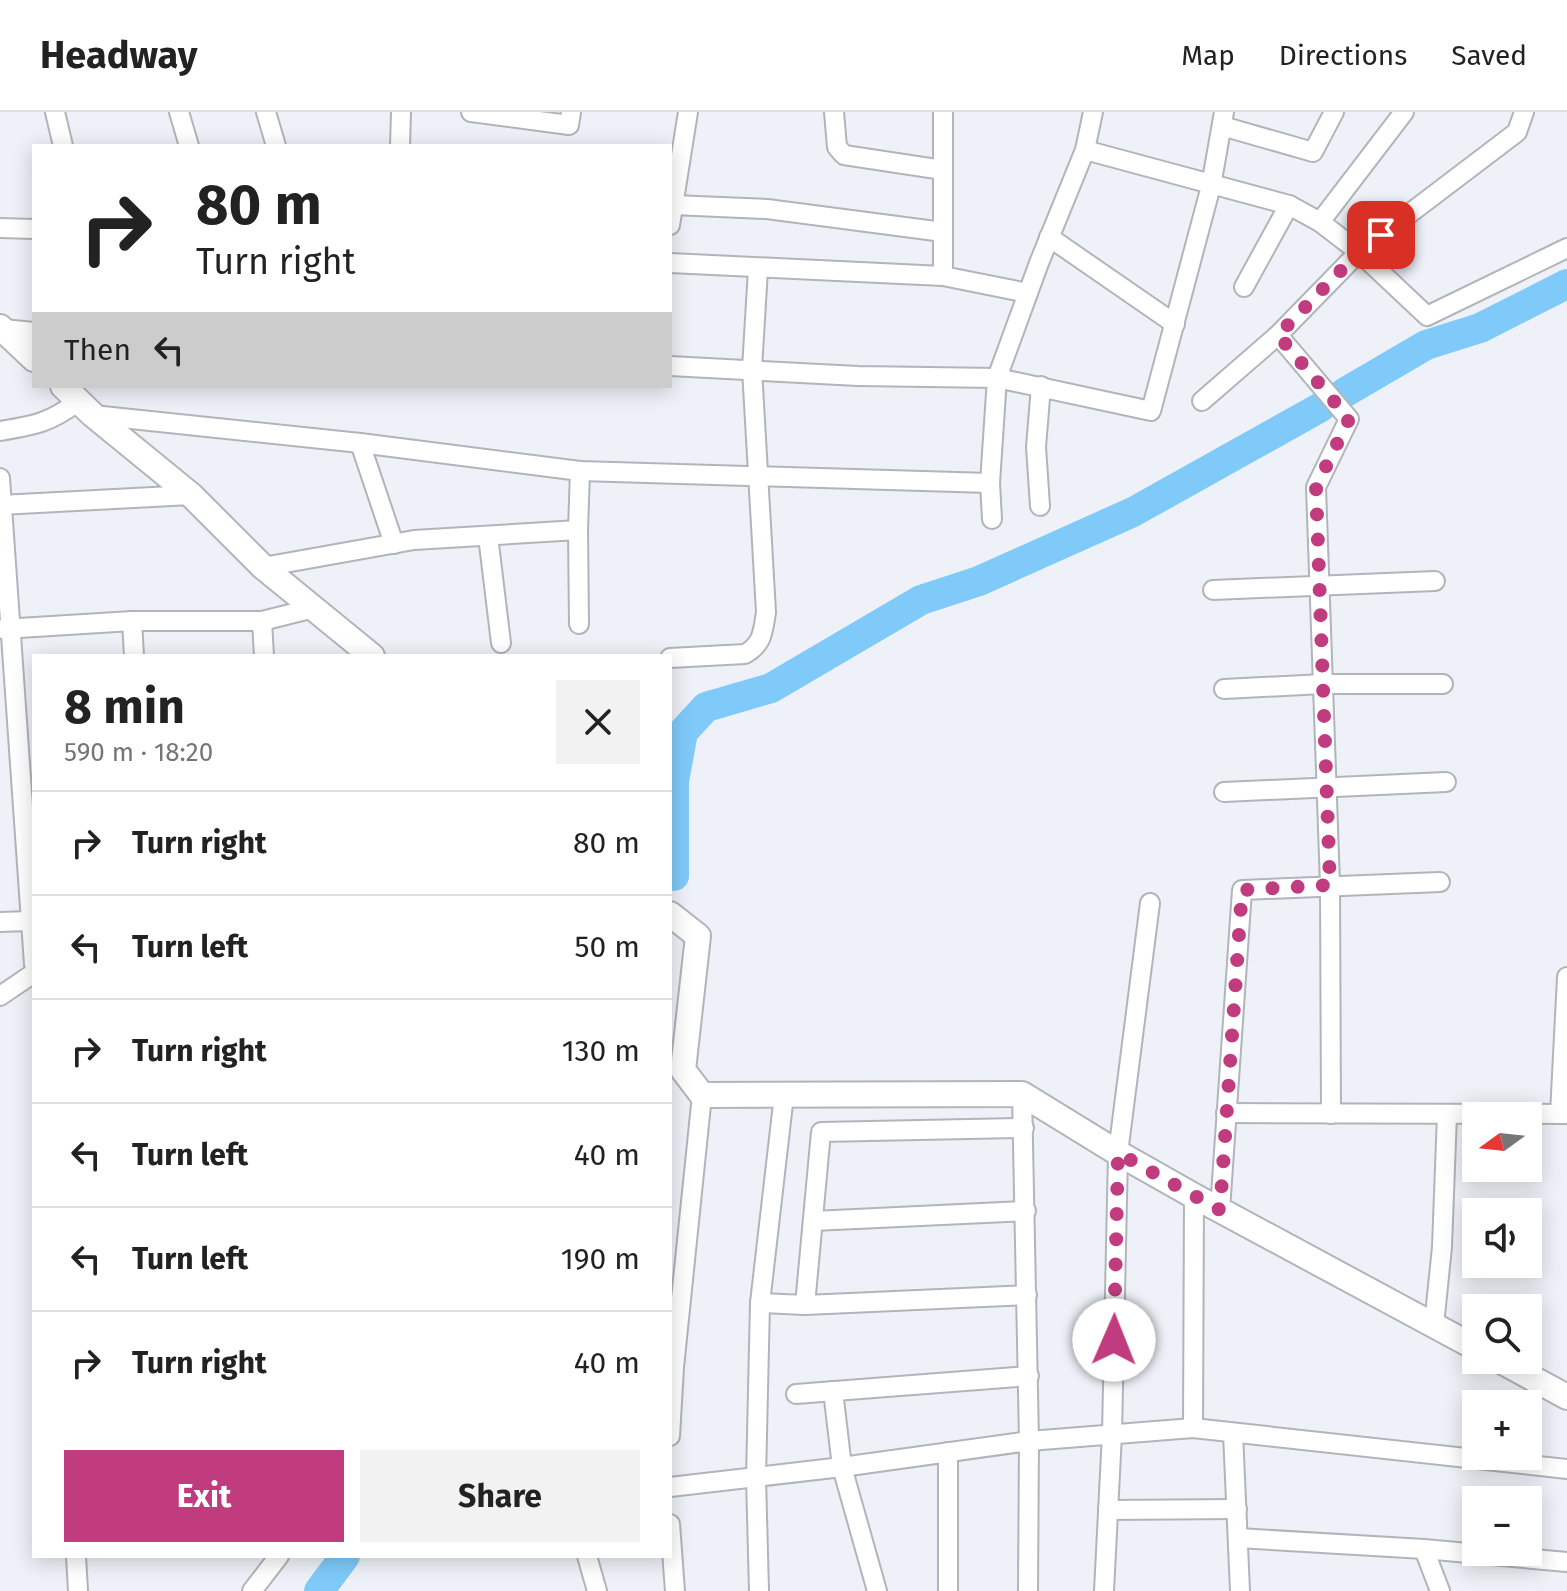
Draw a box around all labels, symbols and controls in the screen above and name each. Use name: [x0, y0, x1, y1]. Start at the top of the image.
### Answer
text: Headway: [40, 32, 197, 78]
text: Map: [1181, 39, 1235, 72]
text: Directions: [1279, 39, 1407, 72]
text: Saved: [1451, 39, 1527, 72]
text: 80 m: [196, 172, 322, 239]
icon: right: [64, 176, 168, 280]
pin: [1347, 201, 1415, 269]
icon: arrive: [1359, 213, 1403, 257]
text: Turn right: [196, 240, 356, 284]
icon: left: [147, 328, 191, 372]
text: Then: [64, 332, 131, 368]
text: 8 min: [64, 678, 185, 736]
button: close: [556, 680, 640, 764]
text: 590 m · 18:20: [64, 737, 213, 768]
icon: right: [64, 821, 108, 865]
text: Turn right: [132, 825, 267, 861]
text: 80 m: [573, 825, 640, 861]
icon: left: [64, 925, 108, 969]
text: Turn left: [132, 929, 248, 965]
text: 50 m: [575, 929, 640, 965]
icon: right: [64, 1029, 108, 1073]
text: Turn right: [132, 1033, 267, 1069]
text: 130 m: [562, 1033, 640, 1069]
north arrow: [1462, 1102, 1542, 1182]
map controls: [1462, 1102, 1542, 1566]
icon: left: [64, 1133, 108, 1177]
text: Turn left: [132, 1137, 248, 1173]
text: 40 m: [574, 1137, 640, 1173]
button: sound: [1462, 1198, 1542, 1278]
icon: left: [64, 1237, 108, 1281]
text: Turn left: [132, 1241, 248, 1277]
text: 190 m: [561, 1241, 640, 1277]
button: search: [1462, 1294, 1542, 1374]
position arrow: [1072, 1298, 1156, 1382]
icon: right: [64, 1341, 108, 1385]
text: Turn right: [132, 1345, 267, 1381]
text: 40 m: [574, 1345, 640, 1381]
button: +: [1462, 1390, 1542, 1470]
button: Exit: [64, 1450, 344, 1542]
button: Share: [360, 1450, 640, 1542]
button: −: [1462, 1486, 1542, 1566]

